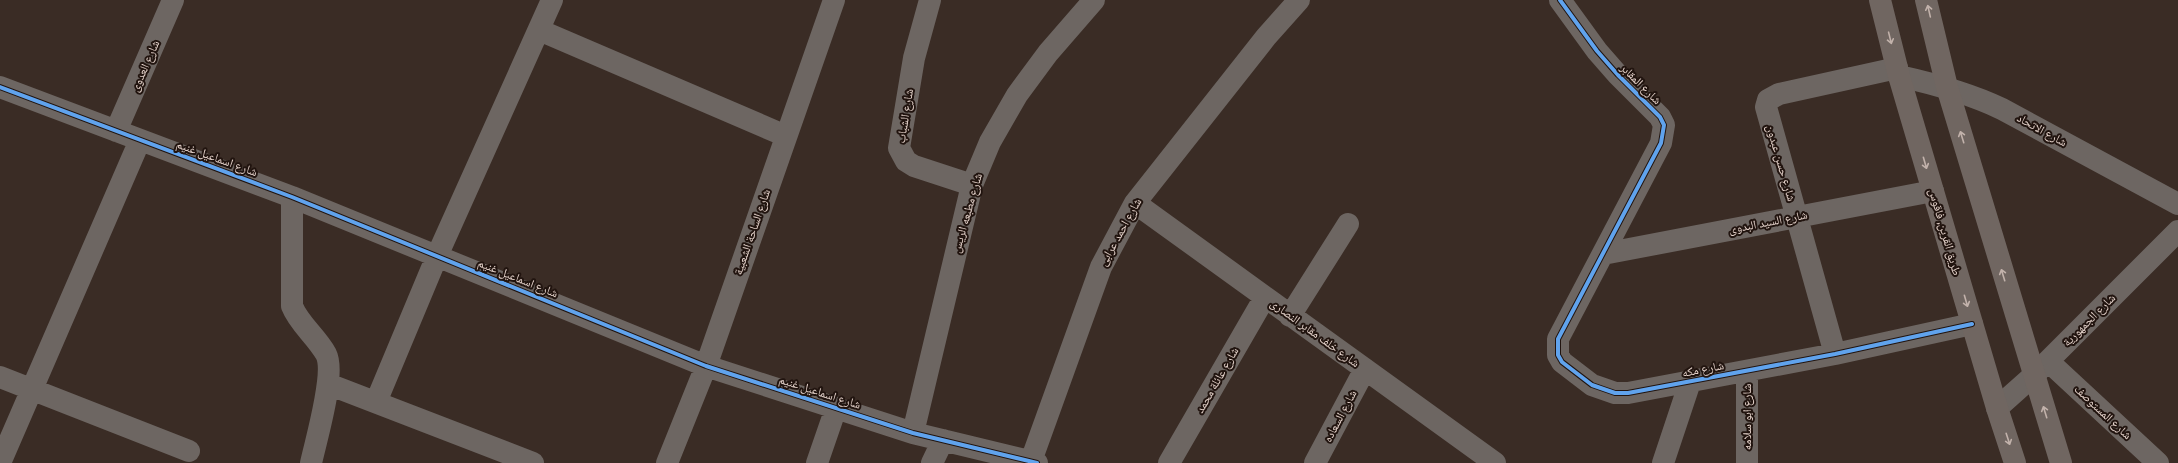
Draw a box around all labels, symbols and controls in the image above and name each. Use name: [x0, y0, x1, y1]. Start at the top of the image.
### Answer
one-way arrow: [1924, 5, 1932, 18]
one-way arrow: [1886, 31, 1894, 44]
street label: شارع العدوى: [127, 38, 164, 94]
street label: شارع المقابر: [1616, 60, 1664, 108]
street label: شارع الشباب: [894, 88, 917, 144]
street label: شارع الاتحاد: [2014, 111, 2070, 150]
street label: شارع حسن عبدون: [1762, 123, 1799, 203]
one-way arrow: [1958, 130, 1965, 143]
street label: شارع اسماعيل غنيم: [174, 137, 260, 180]
one-way arrow: [1922, 156, 1929, 169]
street label: شارع مطبعه الريس: [949, 171, 986, 255]
street label: شارع الساحة الشعبية: [731, 187, 774, 277]
street label: طريق القرين, فاقوس: [1926, 187, 1964, 277]
street label: شارع احمد عرابى: [1096, 196, 1145, 269]
street label: شارع السيد البدوى: [1728, 208, 1809, 237]
street label: شارع اسماعيل غنيم: [476, 256, 560, 301]
one-way arrow: [1999, 268, 2006, 281]
street label: شارع الجمهورية: [2060, 291, 2119, 350]
one-way arrow: [1963, 294, 1970, 307]
street label: شارع خلف مقابر النصارى: [1267, 296, 1362, 371]
street label: شارع عائلة محمد: [1193, 345, 1242, 416]
street label: شارع مكه: [1681, 358, 1725, 381]
street label: شارع اسماعيل غنيم: [777, 372, 863, 413]
street label: شارع المستوصف: [2071, 382, 2135, 443]
street label: شارع ابو سلامه: [1740, 384, 1755, 450]
street label: شارع السعاده: [1320, 387, 1360, 445]
one-way arrow: [2041, 406, 2048, 419]
one-way arrow: [2004, 433, 2012, 445]

